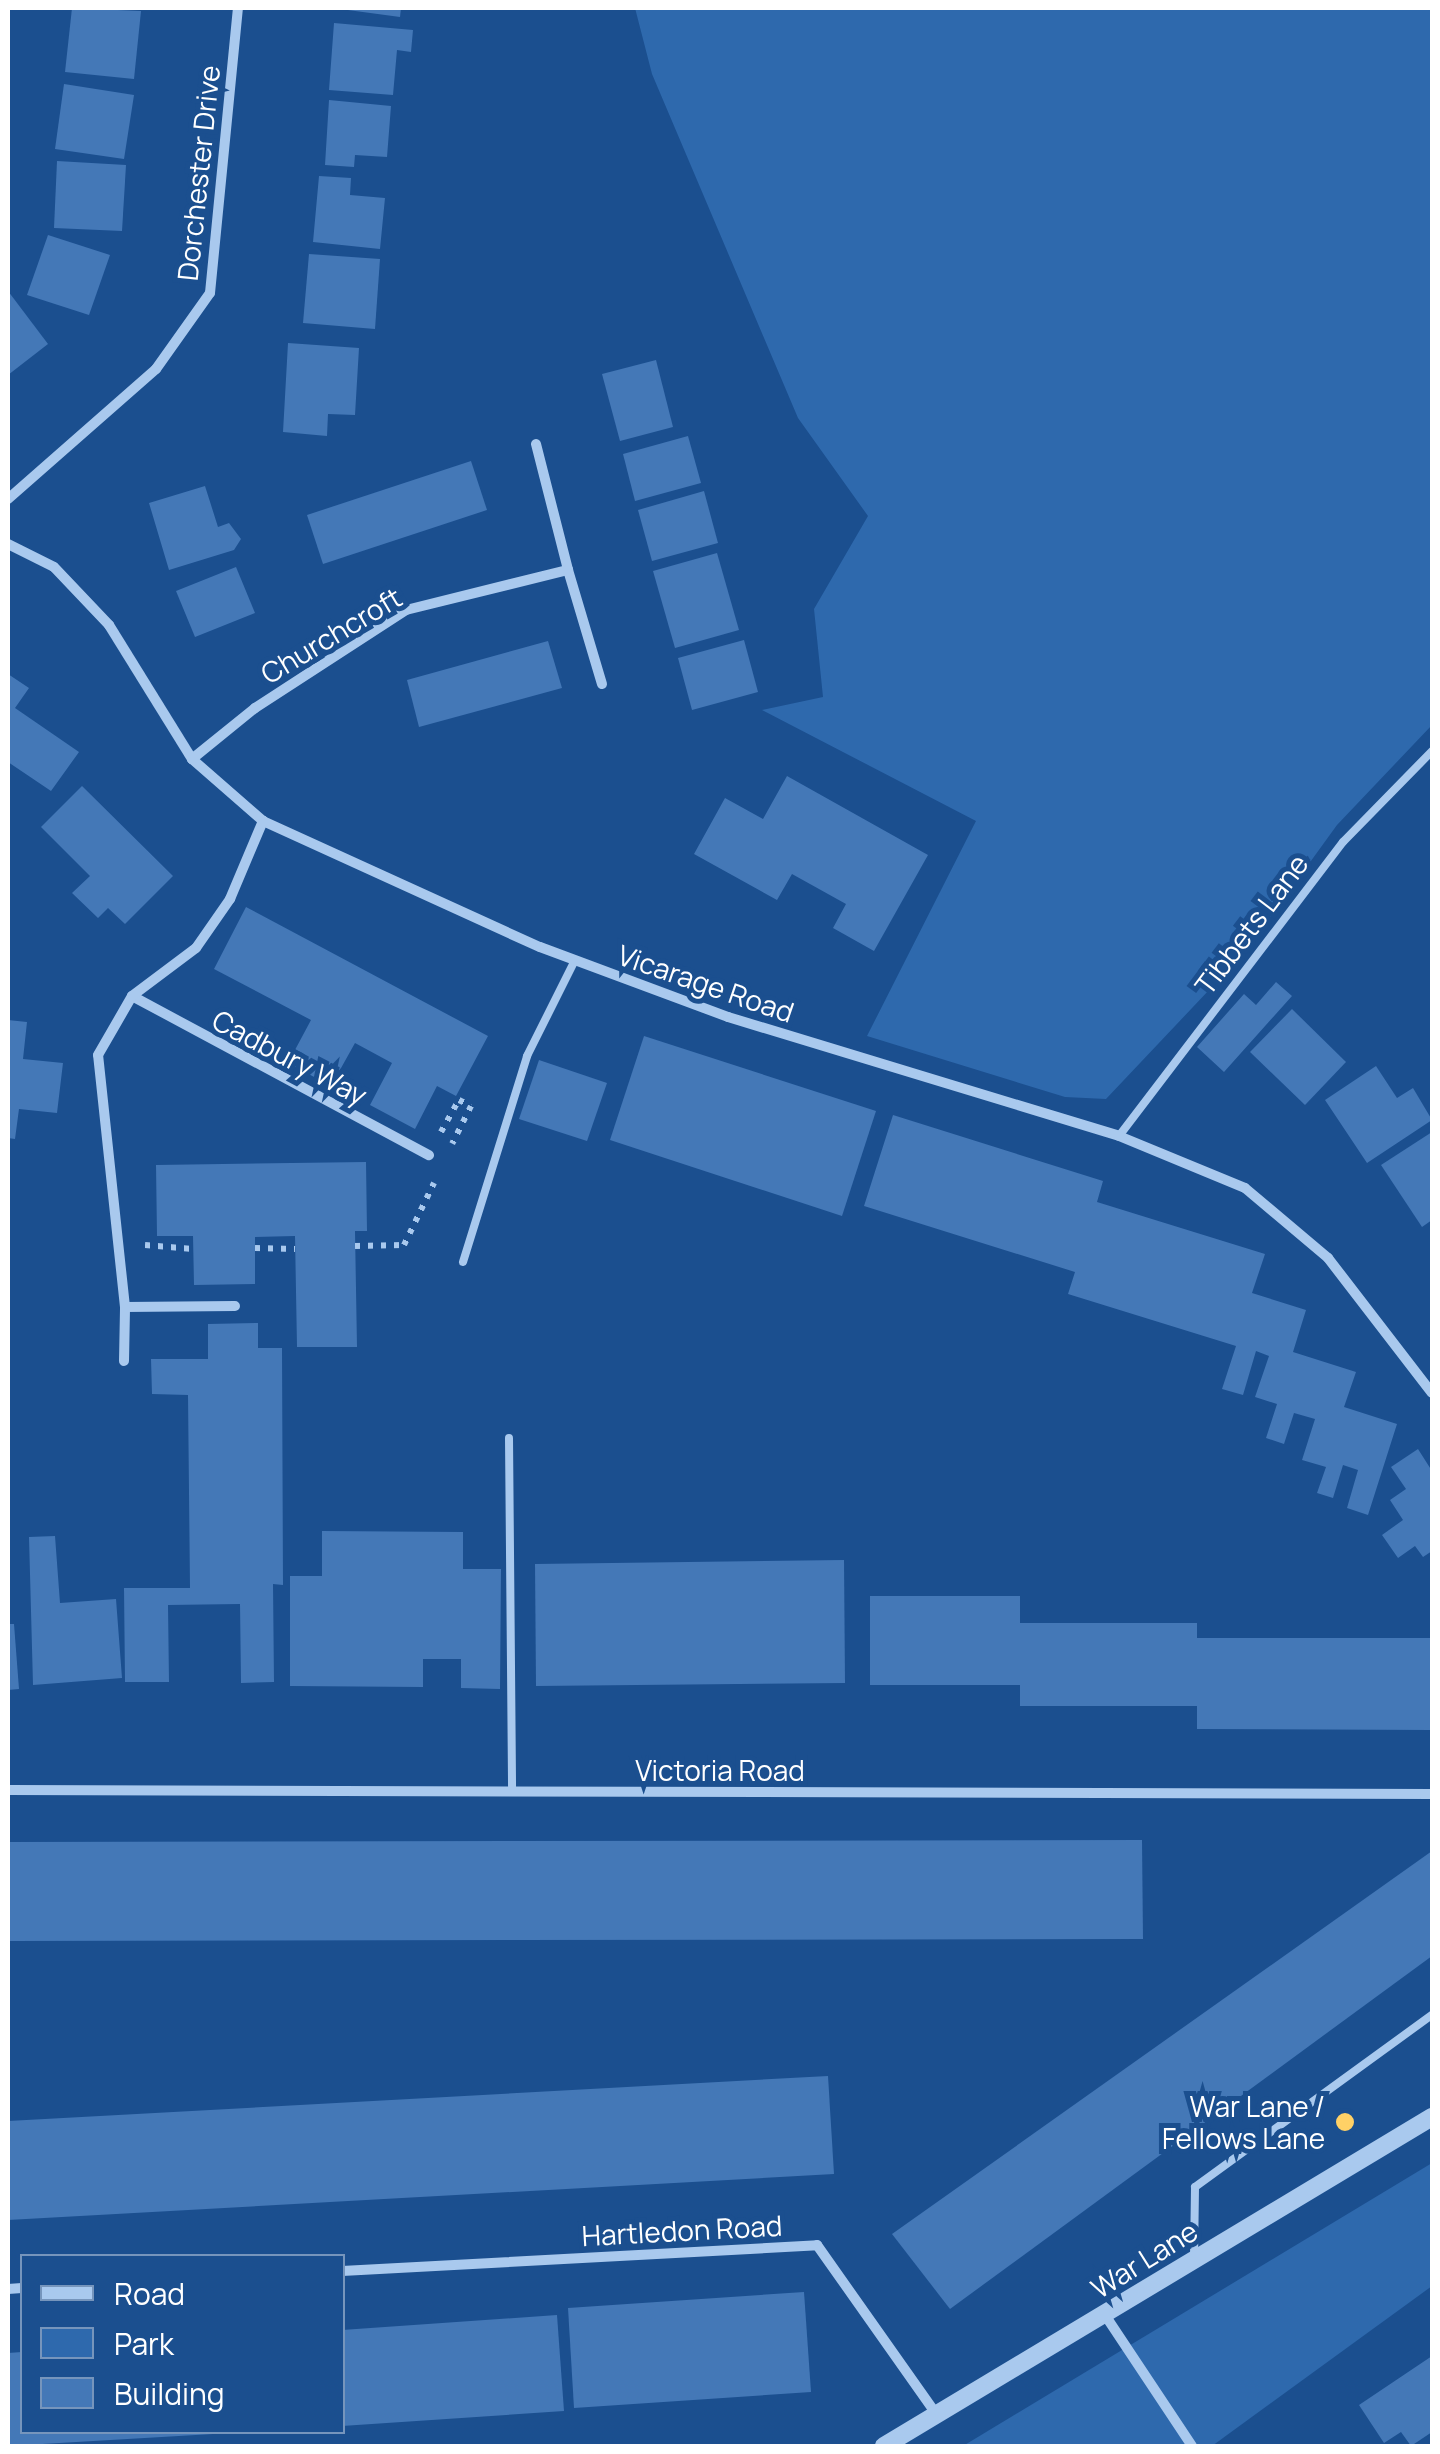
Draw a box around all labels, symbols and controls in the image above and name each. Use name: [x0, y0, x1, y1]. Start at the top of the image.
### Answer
street label: Dorchester Drive: [170, 64, 226, 282]
street label: Churchcroft: [255, 580, 407, 690]
street label: Tibbets Lane: [1187, 847, 1315, 1001]
street label: Vicarage Road: [614, 937, 798, 1029]
street label: Cadbury Way: [207, 1002, 373, 1112]
street label: Victoria Road: [635, 1753, 805, 1787]
place label: War Lane / Fellows Lane: [1162, 2089, 1325, 2155]
marker: War Lane / Fellows Lane: [1334, 2111, 1356, 2133]
street label: Hartledon Road: [581, 2208, 783, 2252]
street label: War Lane: [1085, 2213, 1203, 2305]
legend: [20, 2254, 345, 2434]
text: Road: [114, 2273, 185, 2314]
text: Park: [114, 2323, 174, 2364]
text: Building: [114, 2373, 225, 2414]

